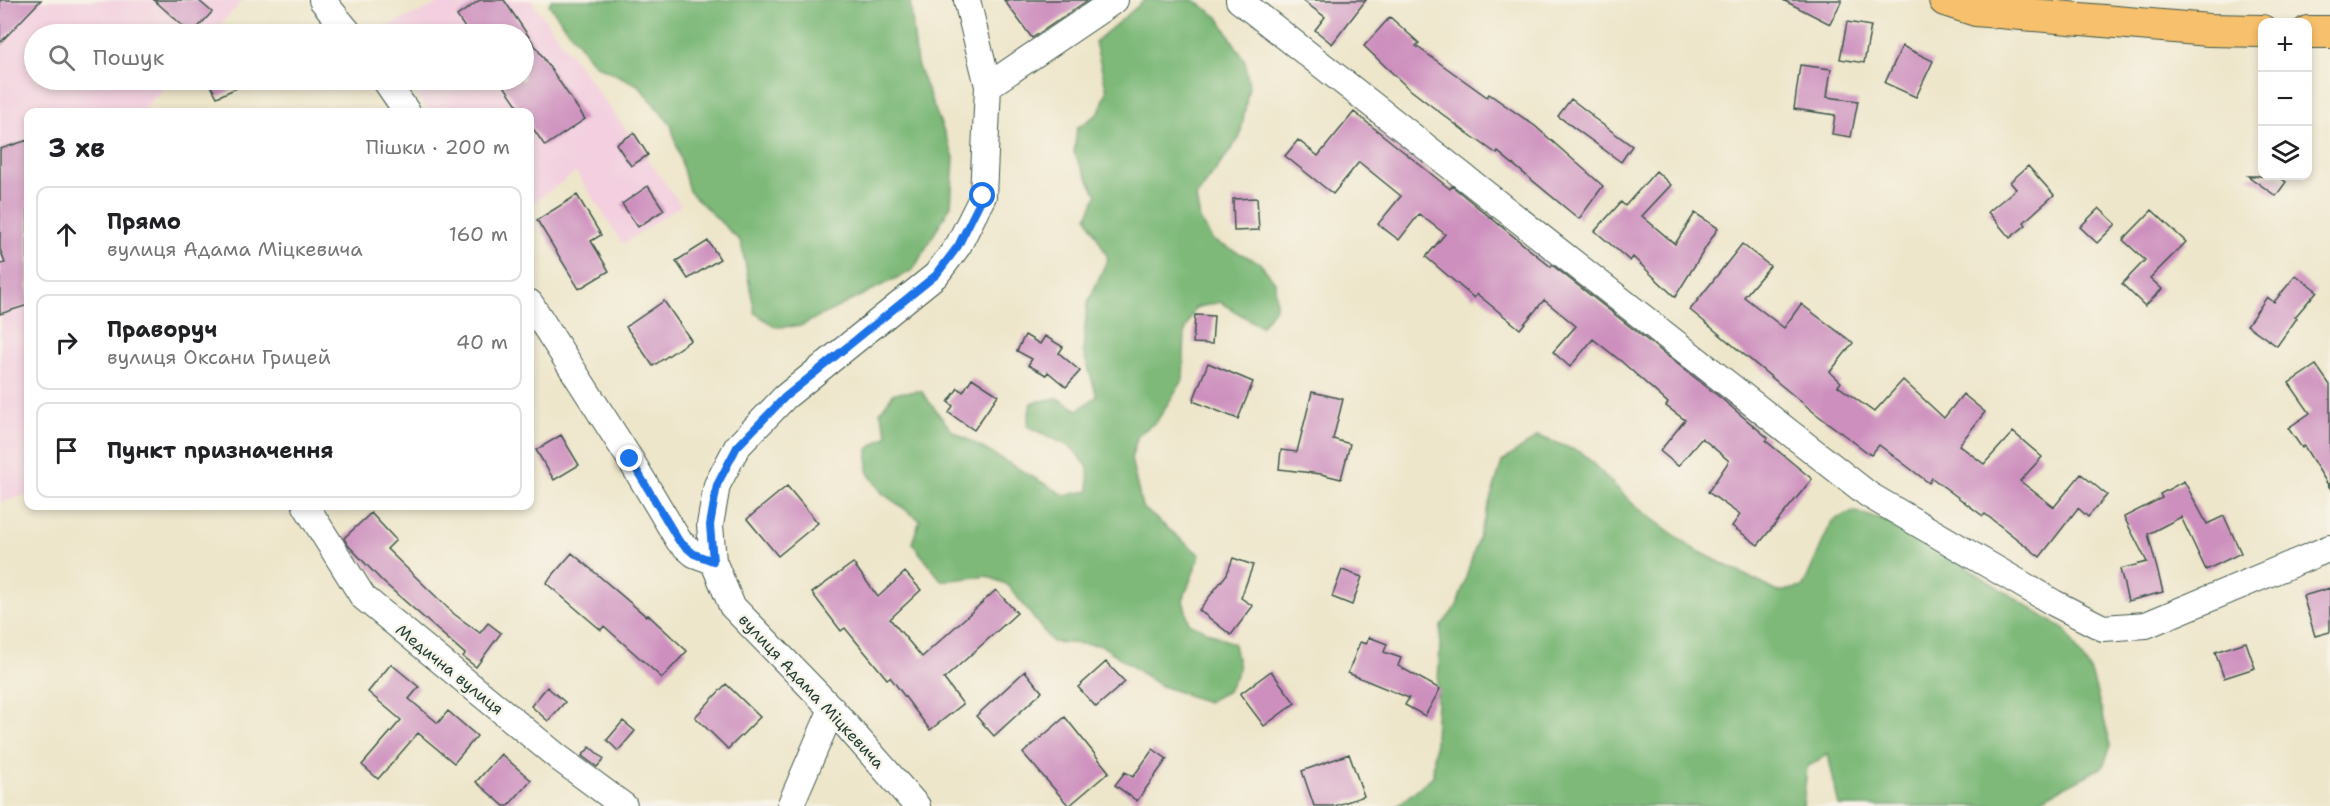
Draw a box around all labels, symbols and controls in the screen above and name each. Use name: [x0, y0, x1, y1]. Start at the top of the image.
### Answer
map controls: [2258, 18, 2312, 180]
button: +: [2258, 18, 2312, 72]
search box: [24, 24, 534, 90]
icon: search: [45, 41, 78, 74]
text: Пошук: [93, 43, 164, 72]
button: −: [2258, 72, 2312, 126]
button: layers: [2258, 126, 2312, 180]
text: 3 хв: [48, 130, 105, 165]
text: Пішки · 200 m: [366, 134, 510, 160]
route start: [969, 182, 995, 208]
text: Прямо: [107, 207, 181, 236]
icon: ahead: [50, 218, 83, 251]
text: 160 m: [449, 221, 508, 247]
text: вулиця Адама Міцкевича: [107, 236, 363, 262]
text: Праворуч: [107, 315, 217, 344]
icon: right: [50, 326, 83, 359]
text: 40 m: [456, 329, 508, 355]
text: вулиця Оксани Грицей: [107, 344, 331, 370]
icon: arrive: [50, 434, 83, 467]
text: Пункт призначення: [107, 436, 334, 465]
route end: [616, 445, 642, 471]
street label: вулиця Адама Міцкевича: [734, 609, 889, 773]
street label: Медична вулиця: [391, 619, 508, 719]

